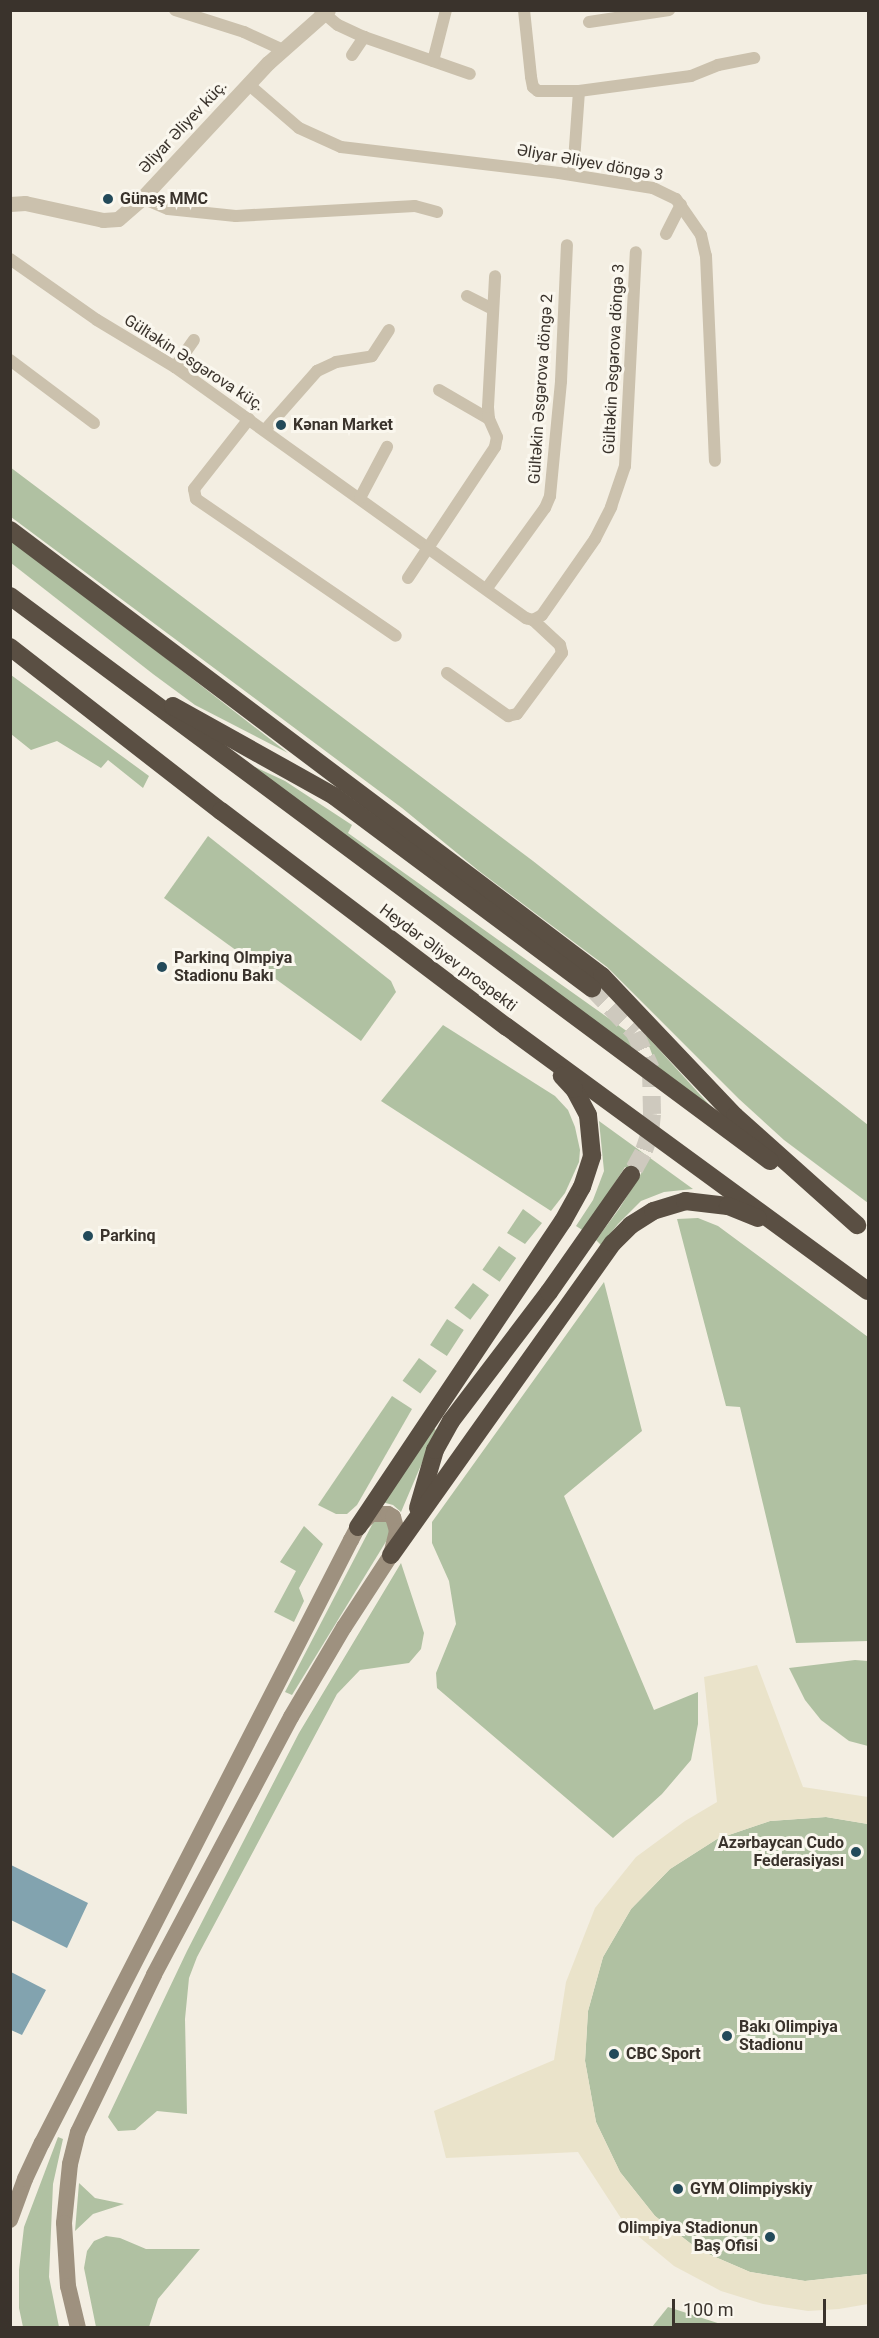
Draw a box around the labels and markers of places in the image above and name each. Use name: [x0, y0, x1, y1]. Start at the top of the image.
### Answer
place label: Günəş MMC: [120, 189, 208, 209]
marker: Günəş MMC: [101, 192, 115, 206]
place label: Kənan Market: [293, 415, 393, 435]
marker: Kənan Market: [274, 418, 288, 432]
place label: Parkinq Olmpiya Stadionu Bakı: [174, 948, 292, 986]
marker: Parkinq Olmpiya Stadionu Bakı: [155, 960, 169, 974]
place label: Parkinq: [100, 1226, 155, 1246]
marker: Parkinq: [81, 1229, 95, 1243]
place label: Azərbaycan Cudo Federasiyası: [718, 1833, 844, 1871]
marker: Azərbaycan Cudo Federasiyası: [849, 1845, 863, 1859]
place label: Bakı Olimpiya Stadionu: [739, 2017, 838, 2055]
marker: Bakı Olimpiya Stadionu: [720, 2029, 734, 2043]
place label: CBC Sport: [626, 2044, 701, 2064]
marker: CBC Sport: [607, 2047, 621, 2061]
place label: GYM Olimpiyskiy: [690, 2179, 812, 2199]
marker: GYM Olimpiyskiy: [671, 2182, 685, 2196]
place label: Olimpiya Stadionun Baş Ofisi: [618, 2218, 758, 2256]
marker: Olimpiya Stadionun Baş Ofisi: [763, 2230, 777, 2244]

